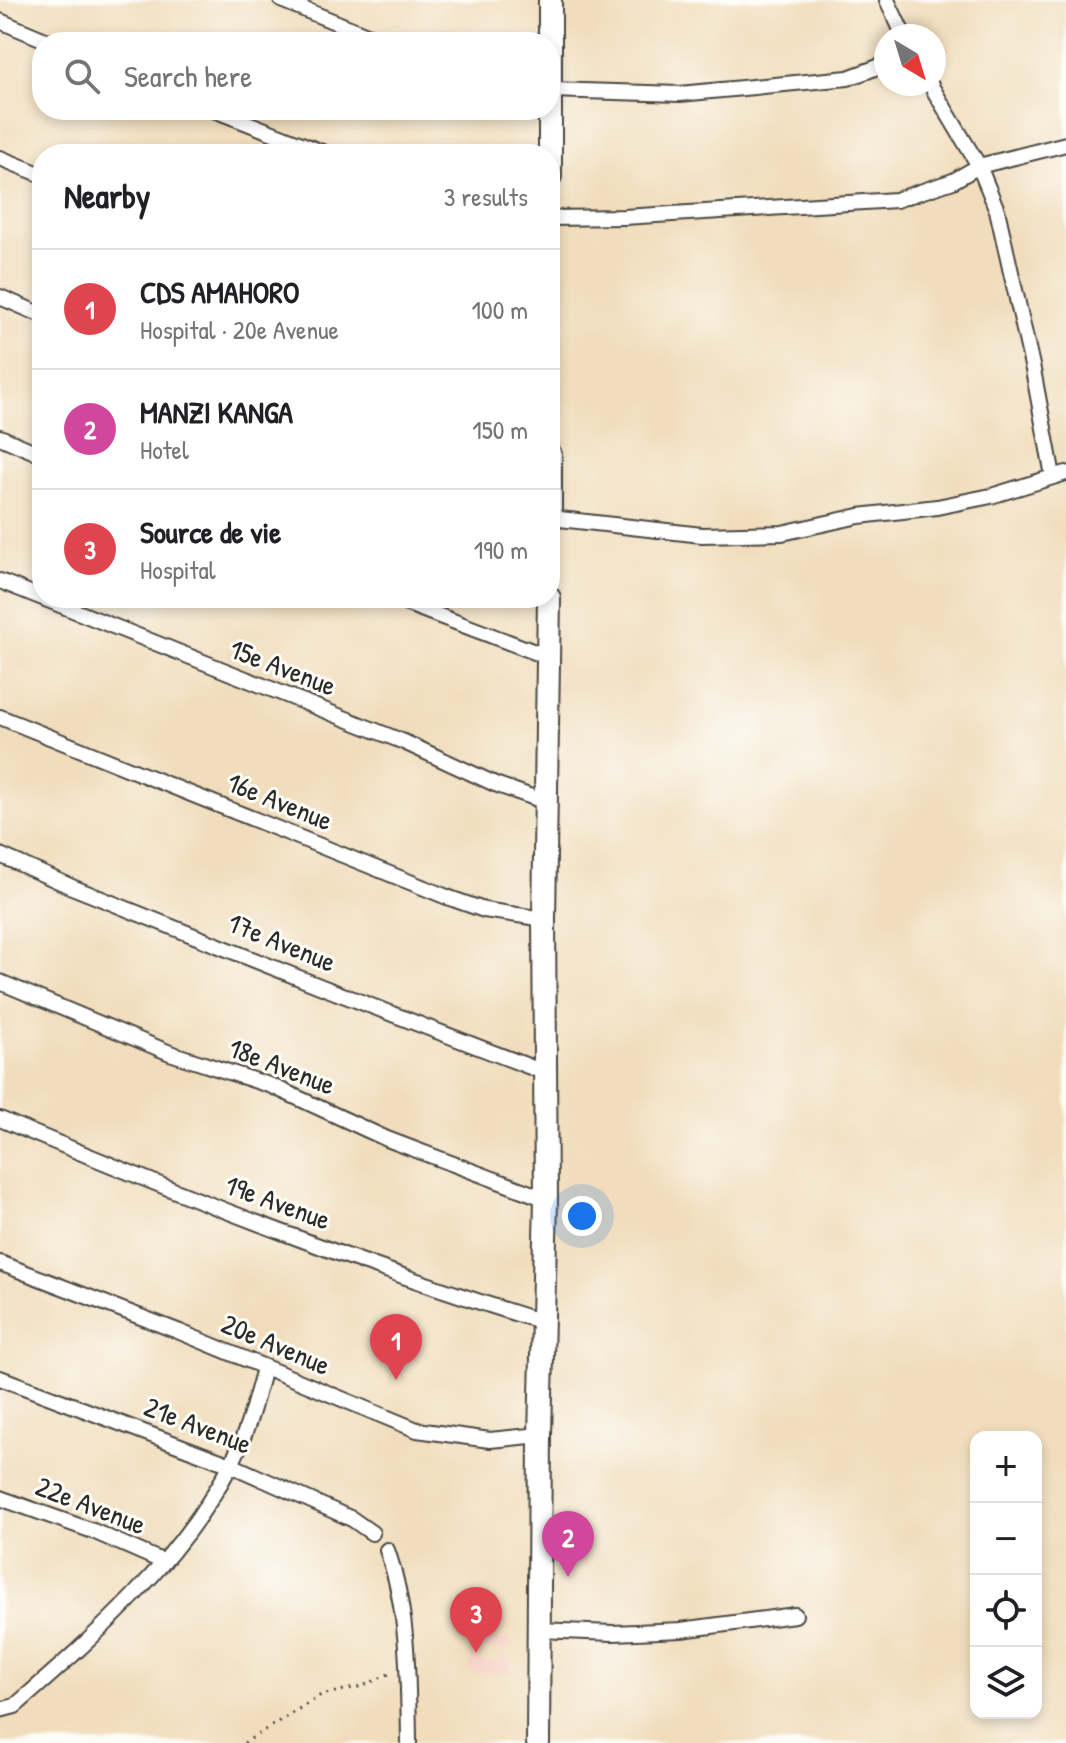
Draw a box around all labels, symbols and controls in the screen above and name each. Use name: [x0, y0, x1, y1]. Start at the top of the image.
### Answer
north arrow: [874, 24, 946, 96]
search box: [32, 32, 560, 120]
icon: search: [60, 54, 104, 98]
text: Search here: [124, 56, 252, 96]
text: Nearby: [64, 173, 150, 219]
text: 3 results: [444, 179, 528, 214]
text: CDS AMAHORO: [140, 272, 300, 312]
text: 1: [85, 292, 95, 327]
text: 100 m: [472, 292, 528, 327]
text: Hospital · 20e Avenue: [140, 312, 339, 347]
text: MANZI KANGA: [140, 392, 293, 432]
text: 2: [84, 412, 96, 447]
text: 150 m: [472, 412, 528, 447]
text: Hotel: [140, 432, 189, 467]
text: Source de vie: [140, 512, 281, 552]
text: 3: [84, 532, 96, 567]
text: 190 m: [474, 532, 528, 567]
text: Hospital: [140, 552, 216, 587]
street label: 15e Avenue: [225, 629, 341, 705]
street label: 16e Avenue: [222, 763, 338, 839]
street label: 17e Avenue: [223, 903, 341, 981]
street label: 18e Avenue: [223, 1028, 341, 1104]
street label: 19e Avenue: [220, 1165, 336, 1239]
your location: [562, 1196, 602, 1236]
street label: 20e Avenue: [216, 1304, 336, 1384]
pin: 1: [370, 1314, 422, 1380]
street label: 21e Avenue: [139, 1387, 257, 1463]
map controls: [970, 1431, 1042, 1719]
button: +: [970, 1431, 1042, 1503]
street label: 22e Avenue: [31, 1467, 151, 1543]
button: −: [970, 1503, 1042, 1575]
pin: 2: [542, 1511, 594, 1577]
button: locate: [970, 1575, 1042, 1647]
pin: 3: [450, 1587, 502, 1653]
button: layers: [970, 1647, 1042, 1719]

